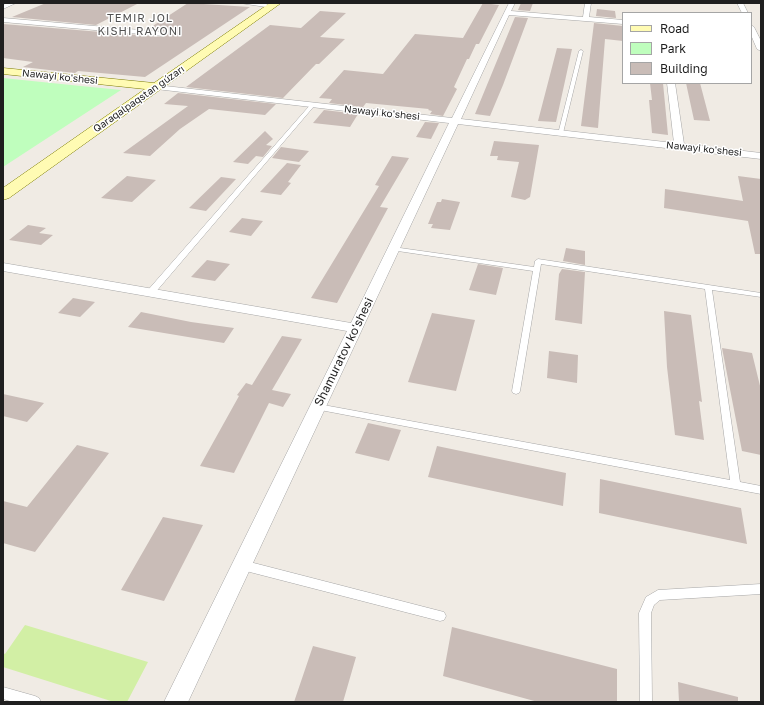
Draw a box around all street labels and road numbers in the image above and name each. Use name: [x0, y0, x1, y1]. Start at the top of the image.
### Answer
street label: Qaraqalpaqstan gúzarı: [91, 63, 187, 135]
street label: Nawayi ko'shesi: [22, 67, 98, 87]
street label: Nawayi ko'shesi: [344, 103, 420, 123]
street label: Nawayi ko'shesi: [666, 139, 742, 159]
street label: Shamuratov ko'shesi: [311, 295, 377, 409]

